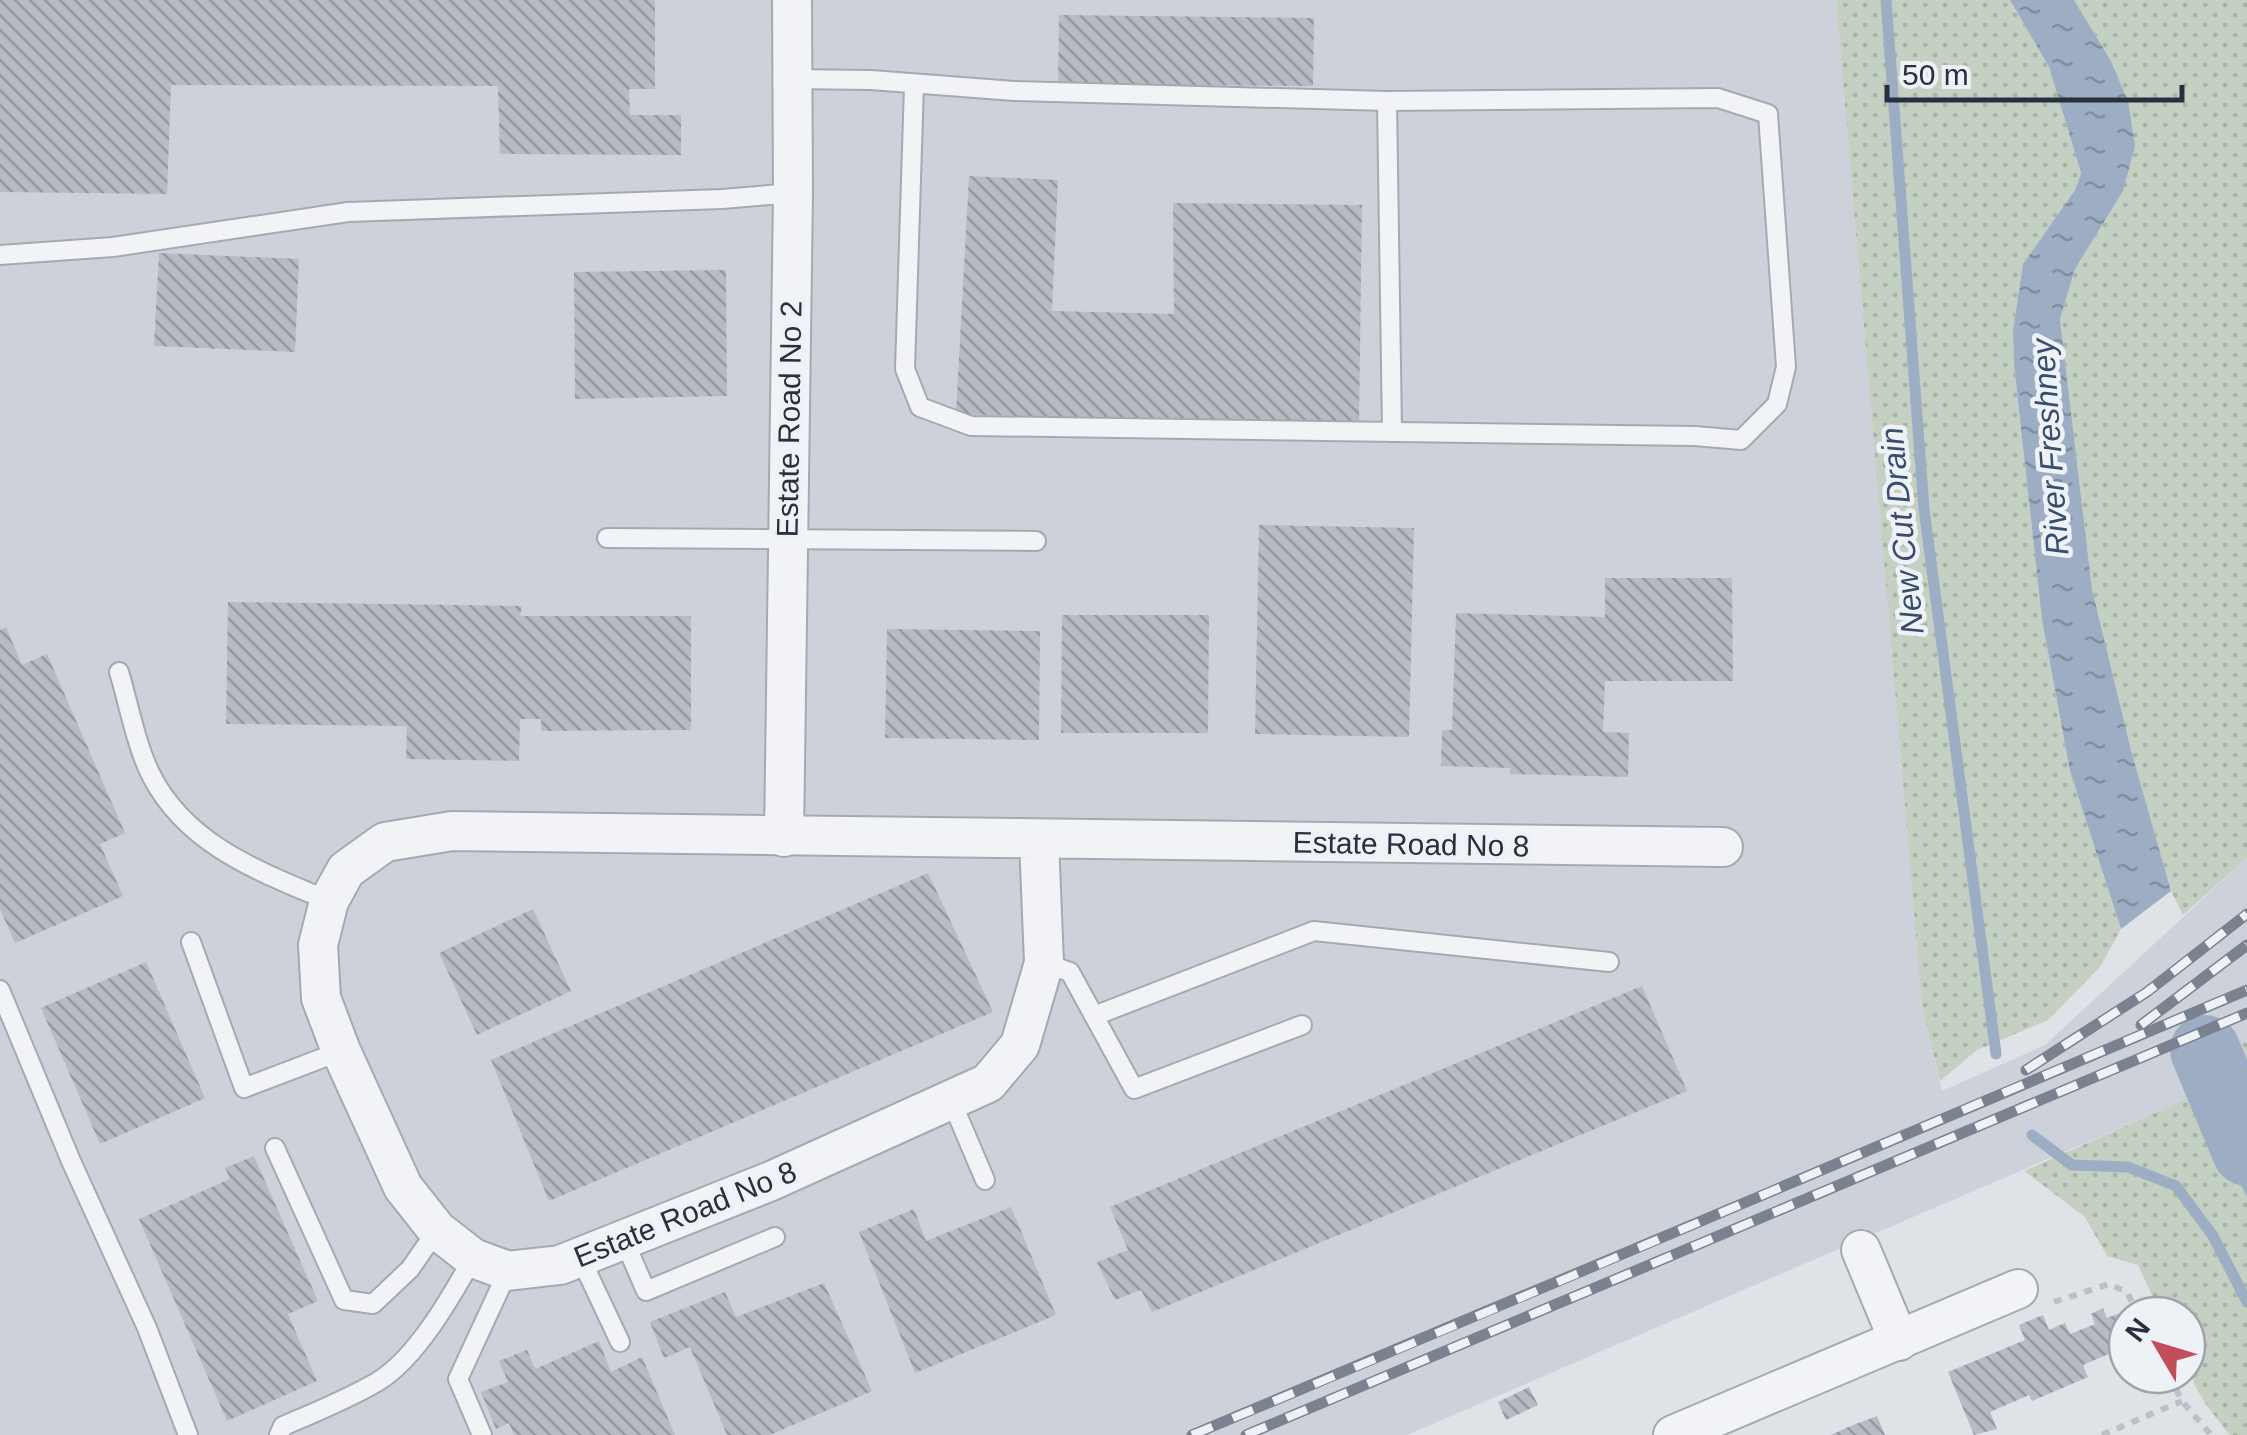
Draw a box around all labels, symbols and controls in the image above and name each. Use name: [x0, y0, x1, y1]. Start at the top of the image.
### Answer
scale bar: [1887, 40, 2182, 102]
text: 50 m: [1902, 58, 1969, 91]
street label: Estate Road No 2: [770, 300, 808, 538]
water label: River Freshney: [2024, 336, 2076, 556]
water label: New Cut Drain: [1873, 426, 1931, 636]
street label: Estate Road No 8: [1292, 825, 1530, 863]
street label: Estate Road No 8: [569, 1154, 801, 1274]
north arrow: [2107, 1295, 2207, 1395]
text: N: [2119, 1312, 2156, 1347]

